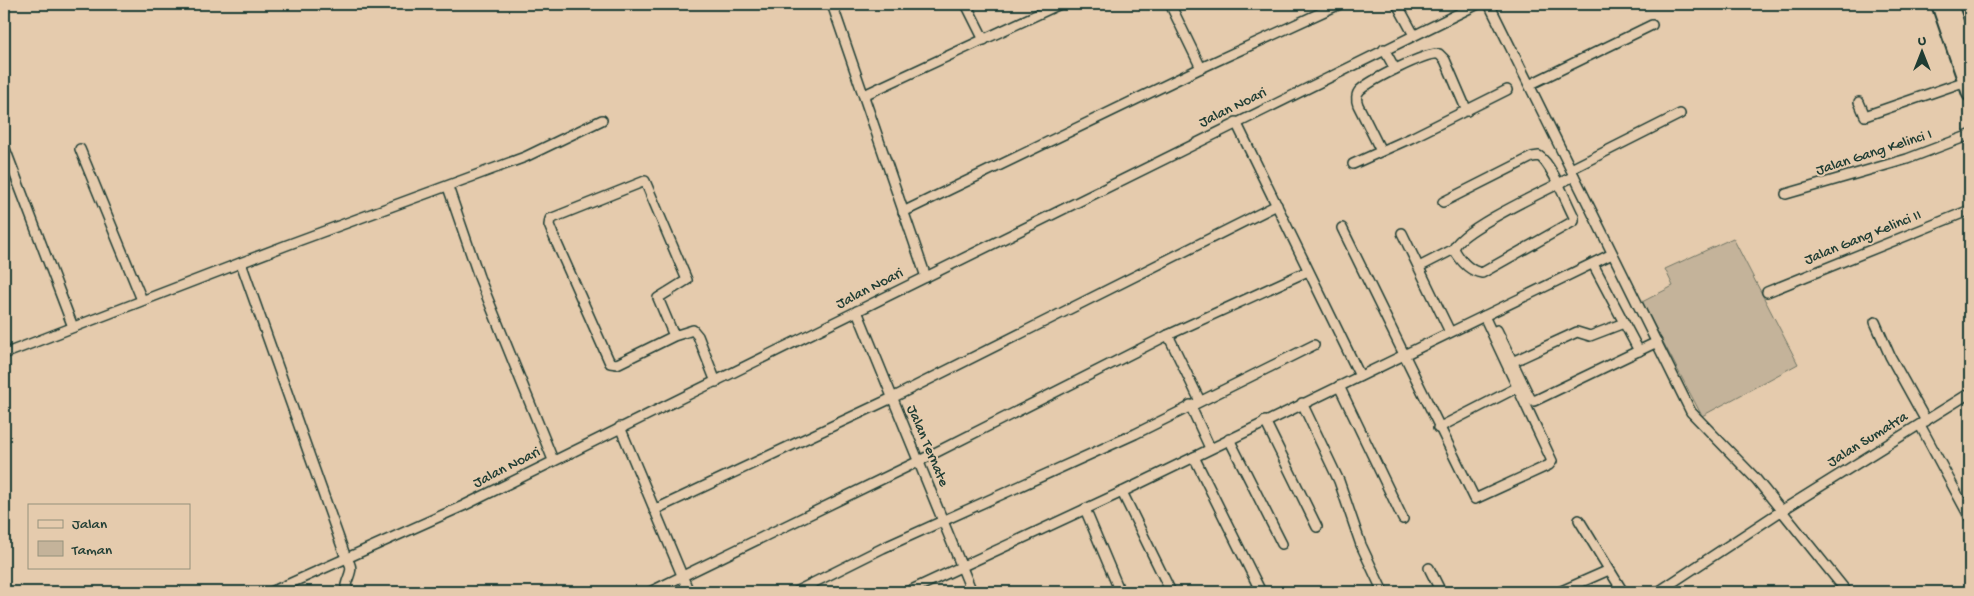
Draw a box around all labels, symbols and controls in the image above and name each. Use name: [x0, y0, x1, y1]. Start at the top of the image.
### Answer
north arrow: [1896, 28, 1946, 78]
text: U: [1918, 33, 1926, 50]
street label: Jalan Noari: [1196, 84, 1270, 132]
street label: Jalan Gang Kelinci I: [1814, 126, 1934, 180]
street label: Jalan Gang Kelinci II: [1802, 206, 1924, 270]
street label: Jalan Noari: [833, 264, 907, 314]
street label: Jalan Ternate: [902, 403, 952, 490]
street label: Jalan Sumatra: [1825, 408, 1912, 472]
street label: Jalan Noari: [470, 443, 544, 493]
legend: [28, 504, 190, 568]
text: Jalan: [72, 516, 107, 534]
text: Taman: [71, 542, 112, 560]

